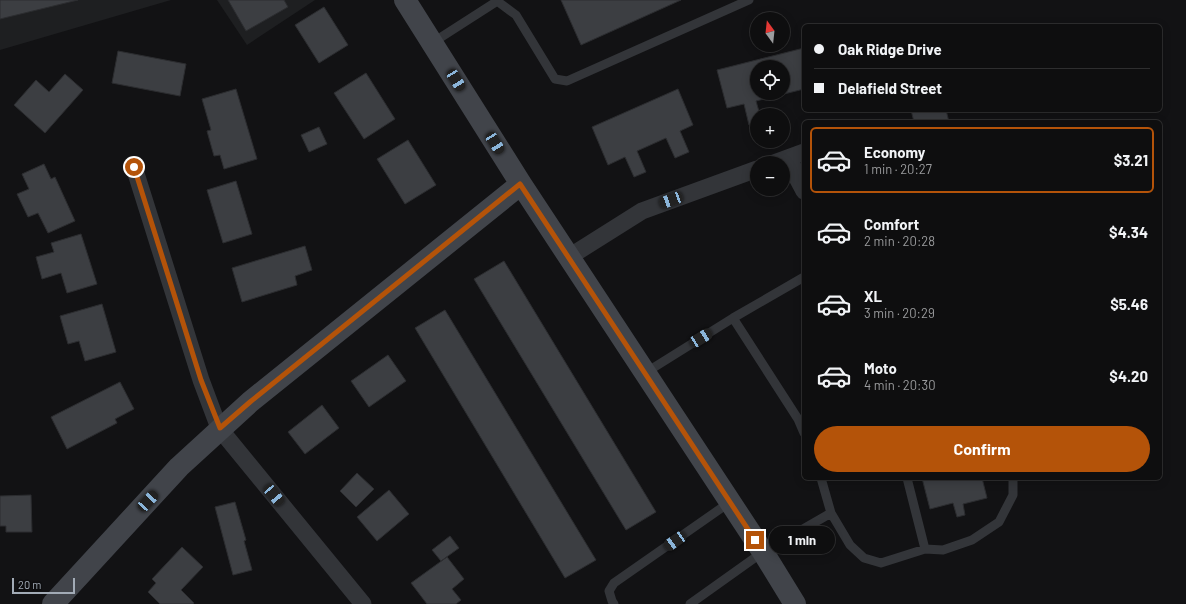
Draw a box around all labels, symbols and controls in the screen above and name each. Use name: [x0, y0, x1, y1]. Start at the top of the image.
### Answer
north arrow: [750, 12, 790, 52]
map controls: [750, 12, 790, 196]
text: Oak Ridge Drive: [838, 40, 942, 58]
button: locate: [750, 60, 790, 100]
car: [445, 67, 467, 93]
text: Delafield Street: [838, 79, 942, 97]
button: +: [750, 108, 790, 148]
car: [484, 130, 506, 156]
icon: car: [816, 142, 852, 178]
text: Economy: [864, 143, 925, 161]
text: $3.21: [1114, 151, 1148, 169]
button: −: [750, 156, 790, 196]
route start: [125, 158, 143, 176]
text: 1 min · 20:27: [864, 161, 932, 177]
car: [658, 190, 684, 210]
icon: car: [816, 214, 852, 250]
text: Comfort: [864, 215, 919, 233]
text: $4.34: [1109, 223, 1148, 241]
text: 2 min · 20:28: [864, 233, 935, 249]
icon: car: [816, 286, 852, 322]
text: XL: [864, 287, 882, 305]
text: $5.46: [1110, 295, 1148, 313]
text: 3 min · 20:29: [864, 305, 935, 321]
car: [688, 327, 714, 349]
icon: car: [816, 358, 852, 394]
text: Moto: [864, 359, 897, 377]
text: $4.20: [1109, 367, 1148, 385]
text: 4 min · 20:30: [864, 377, 936, 393]
button: Confirm: [814, 426, 1150, 472]
car: [262, 482, 286, 508]
car: [135, 488, 161, 514]
callout: 1 min: [769, 526, 835, 554]
car: [662, 529, 688, 553]
route end: [746, 531, 764, 549]
text: 1 min: [788, 532, 816, 548]
scale bar: [12, 576, 75, 595]
text: 20 m: [18, 578, 41, 591]

